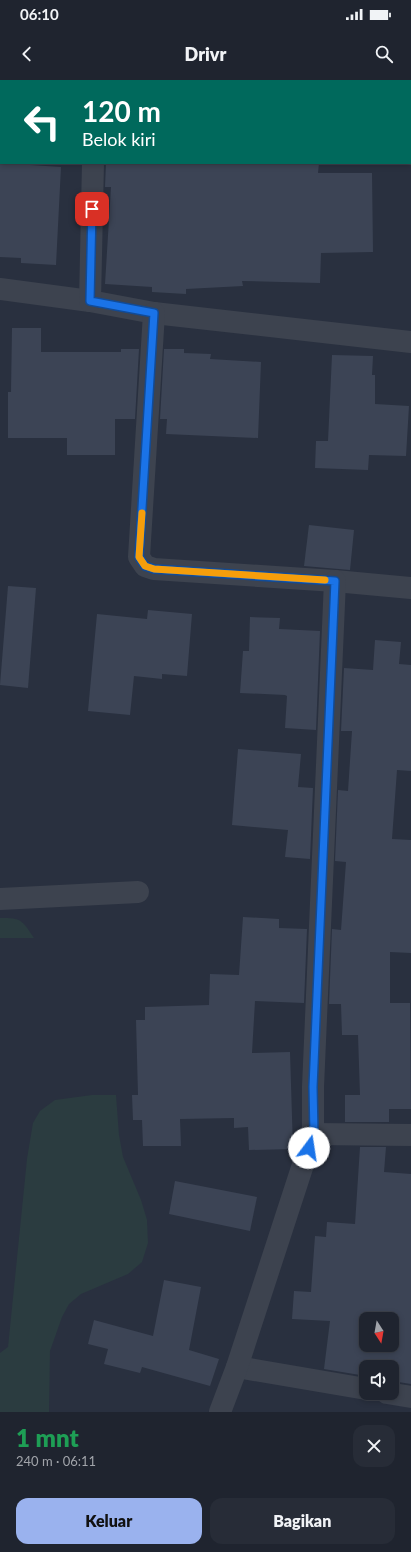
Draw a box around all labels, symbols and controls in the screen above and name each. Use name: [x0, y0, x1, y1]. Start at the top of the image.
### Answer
text: 06:10: [20, 5, 59, 23]
icon: back: [16, 43, 38, 65]
text: Drivr: [185, 43, 226, 65]
icon: search: [373, 43, 395, 65]
text: 120 m: [82, 94, 161, 128]
icon: left: [16, 96, 68, 148]
text: Belok kiri: [82, 128, 156, 150]
pin: [75, 192, 109, 226]
icon: arrive: [81, 198, 103, 220]
position arrow: [288, 1127, 330, 1169]
north arrow: [359, 1312, 399, 1352]
map controls: [359, 1312, 399, 1400]
button: sound: [359, 1360, 399, 1400]
text: 1 mnt: [16, 1423, 79, 1452]
button: close: [353, 1425, 395, 1467]
text: 240 m · 06:11: [16, 1453, 96, 1469]
button: Keluar: [16, 1498, 202, 1544]
button: Bagikan: [210, 1498, 395, 1544]

